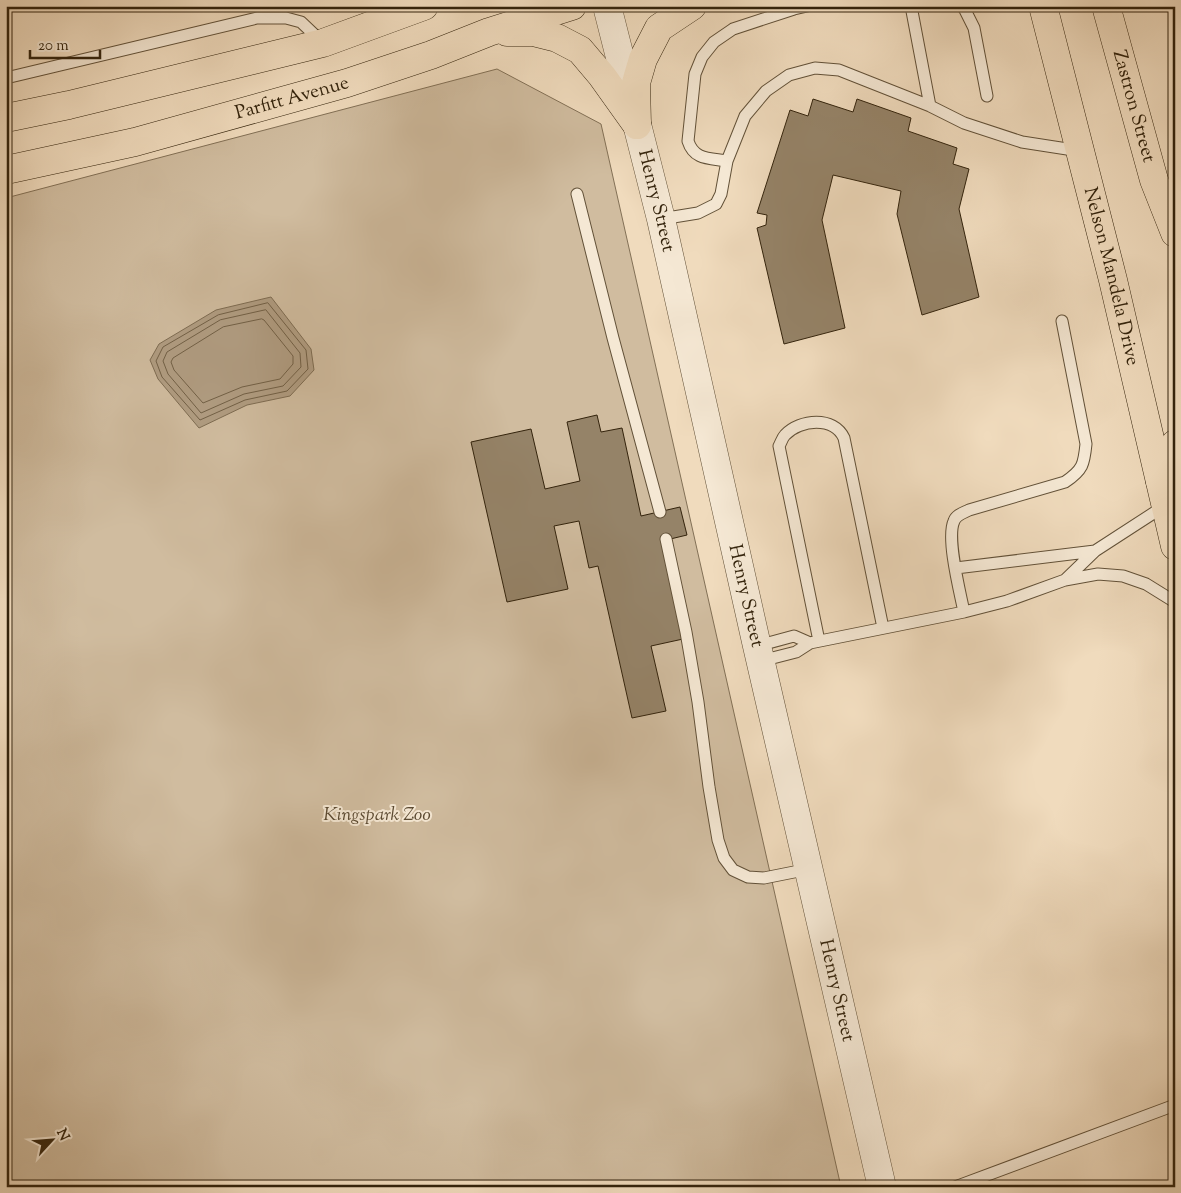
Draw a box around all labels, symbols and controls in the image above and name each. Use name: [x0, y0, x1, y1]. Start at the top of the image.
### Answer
scale bar: [30, 28, 100, 60]
text: 20 m: [38, 36, 69, 57]
street label: Zastron Street: [1105, 47, 1162, 166]
street label: Parfitt Avenue: [232, 70, 352, 127]
street label: Henry Street: [630, 147, 682, 255]
street label: Nelson Mandela Drive: [1076, 184, 1146, 368]
street label: Henry Street: [721, 542, 770, 650]
park label: Kingspark Zoo: [323, 802, 431, 829]
street label: Henry Street: [812, 936, 862, 1045]
north arrow: [28, 1116, 78, 1166]
text: N: [50, 1126, 73, 1145]

